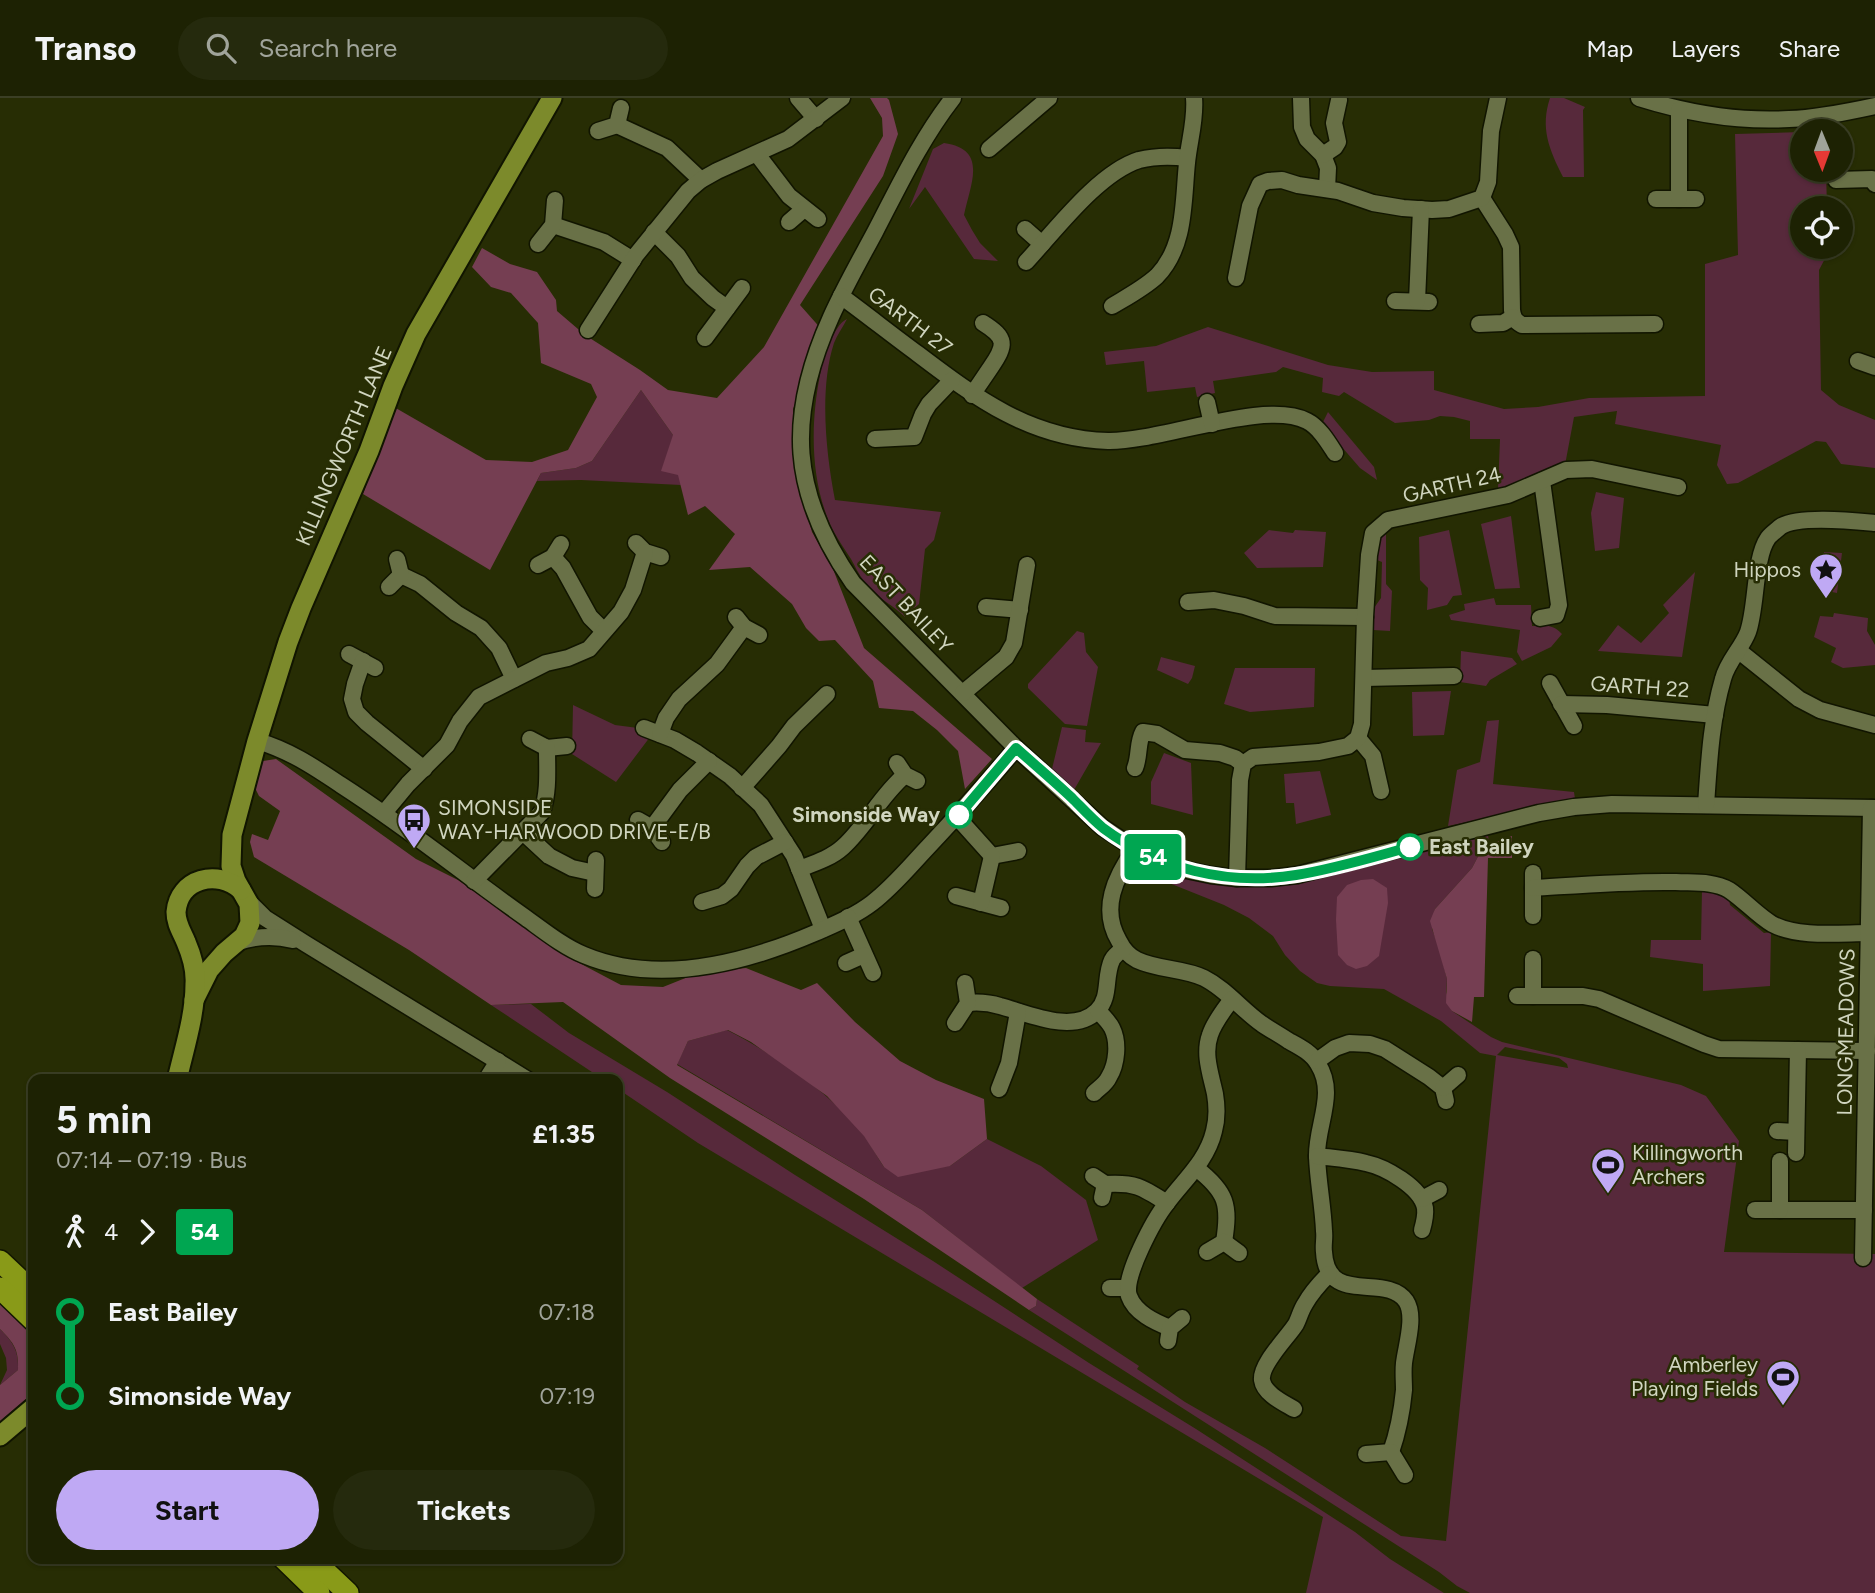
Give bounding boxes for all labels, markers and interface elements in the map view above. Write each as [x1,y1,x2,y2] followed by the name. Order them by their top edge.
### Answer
[178,17,668,80] search box
[35,29,136,68] text: Transo
[202,29,240,67] icon: search
[258,32,397,64] text: Search here
[1586,34,1633,63] text: Map
[1671,34,1740,63] text: Layers
[1778,34,1840,63] text: Share
[1790,119,1853,182] north arrow
[1790,119,1853,259] map controls
[1790,196,1853,259] button: locate
[863,281,957,360] street label: GARTH 27
[290,342,397,549] street label: KILLINGWORTH LANE
[1400,461,1504,508] street label: GARTH 24
[855,549,958,658] street label: EAST BAILEY
[1807,551,1845,600] place icon: Hippos
[1734,557,1801,582] place label: Hippos
[1590,671,1690,702] street label: GARTH 22
[438,795,711,844] place label: SIMONSIDE WAY-HARWOOD DRIVE-E/B
[395,801,433,850] bus stop icon: SIMONSIDE WAY-HARWOOD DRIVE-E/B
[792,802,941,827] place label: Simonside Way
[946,802,972,828] marker: Simonside Way
[1122,834,1184,880] line badge: 54
[1397,834,1423,860] marker: East Bailey
[1429,834,1535,859] place label: East Bailey
[1138,842,1168,871] text: 54
[1832,948,1859,1116] street label: LONGMEADOWS
[56,1097,152,1143] text: 5 min
[533,1118,595,1150] text: £1.35
[1632,1140,1743,1189] place label: Killingworth Archers
[56,1146,247,1174] text: 07:14 – 07:19 · Bus
[1589,1146,1627,1195] sports icon: Killingworth Archers
[56,1213,94,1251] icon: walk
[128,1213,166,1251] icon: forward
[190,1217,219,1246] text: 54
[104,1218,118,1246] text: 4
[108,1296,238,1328] text: East Bailey
[538,1298,595,1326] text: 07:18
[1631,1352,1758,1401] place label: Amberley Playing Fields
[1764,1358,1802,1407] sports icon: Amberley Playing Fields
[108,1380,291,1412] text: Simonside Way
[540,1382,595,1410] text: 07:19
[56,1470,319,1550] button: Start
[333,1470,595,1550] button: Tickets

